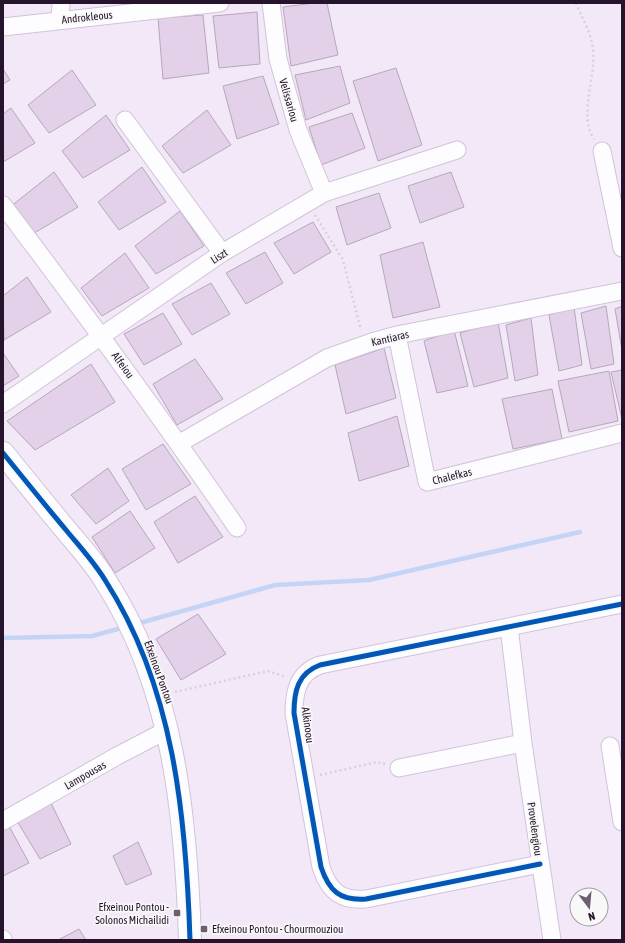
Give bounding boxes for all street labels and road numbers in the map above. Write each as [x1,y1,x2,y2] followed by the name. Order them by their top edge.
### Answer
[61,8,113,26] street label: Androkleous
[277,77,301,123] street label: Velissariou
[208,246,230,266] street label: Liszt
[370,328,410,348] street label: Kantiaras
[110,350,136,380] street label: Alfeiou
[431,465,473,487] street label: Chalefkas
[142,639,176,705] street label: Efxeinou Pontou
[300,706,316,744] street label: Alkinoou
[62,758,108,792] street label: Lampousas
[525,801,545,857] street label: Provelengiou

